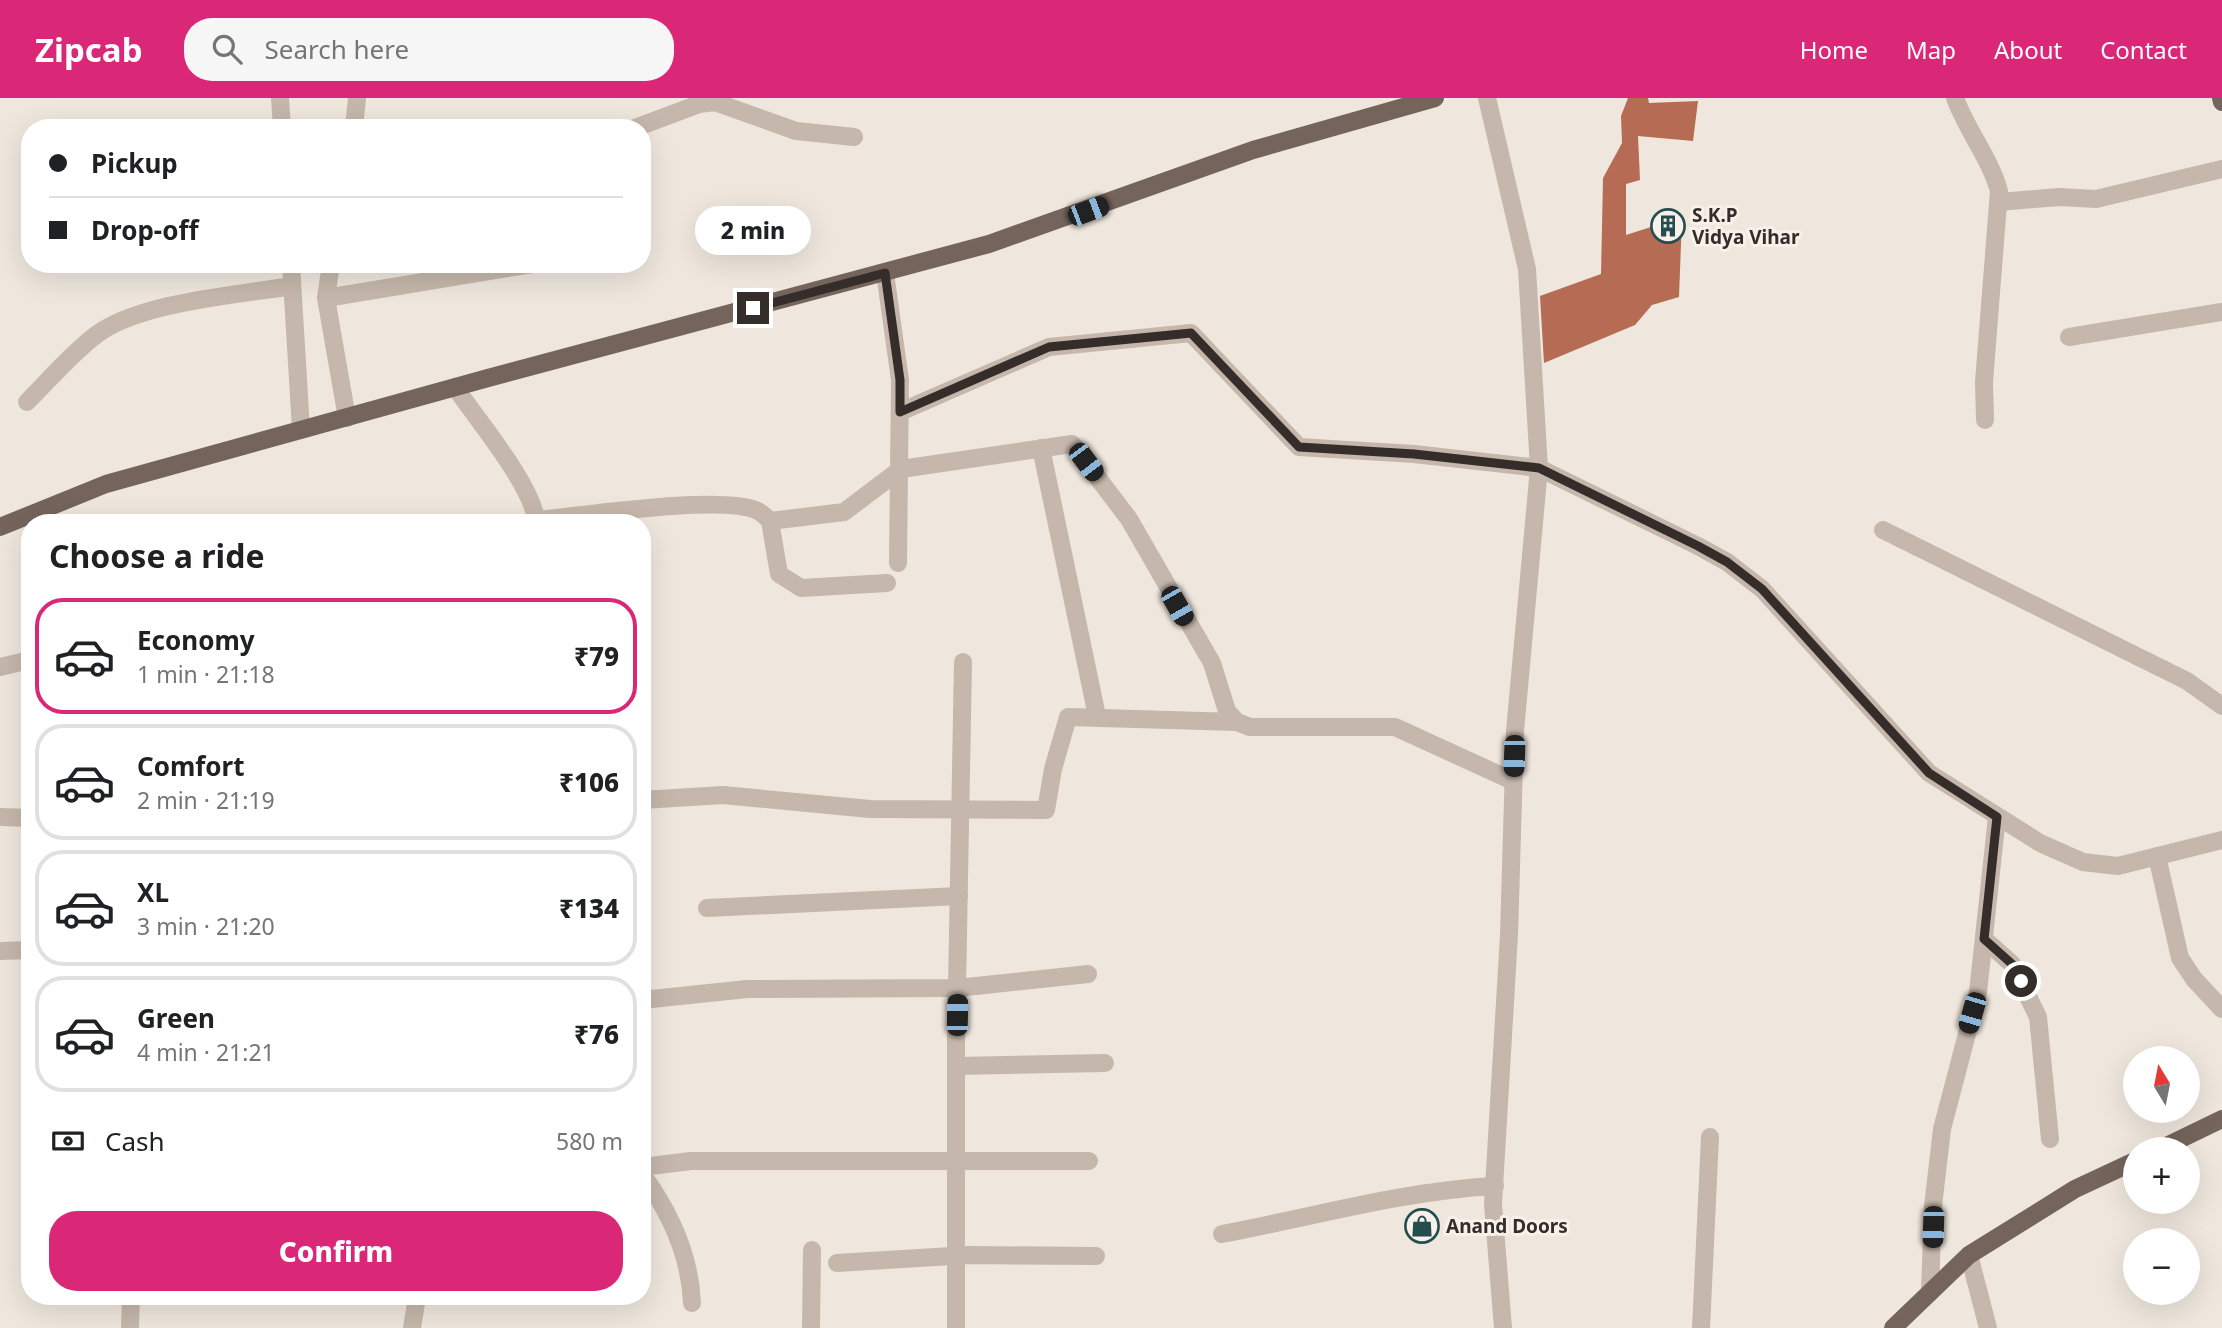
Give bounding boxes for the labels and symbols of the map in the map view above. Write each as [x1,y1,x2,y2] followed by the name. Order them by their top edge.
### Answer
[1065,194,1112,228] car
[1692,202,1800,250] place label: S.K.P Vidya Vihar
[695,206,811,256] callout: 2 min
[1649,207,1687,245] building icon: S.K.P Vidya Vihar
[737,292,769,324] route end
[1065,439,1108,485] car
[1158,583,1197,629] car
[1503,735,1526,777] car
[2005,965,2037,997] route start
[1957,990,1988,1036] car
[947,994,968,1036] car
[2123,1046,2200,1124] north arrow
[1922,1206,1945,1248] car
[1403,1207,1441,1245] shop icon: Anand Doors
[1446,1213,1568,1239] place label: Anand Doors

